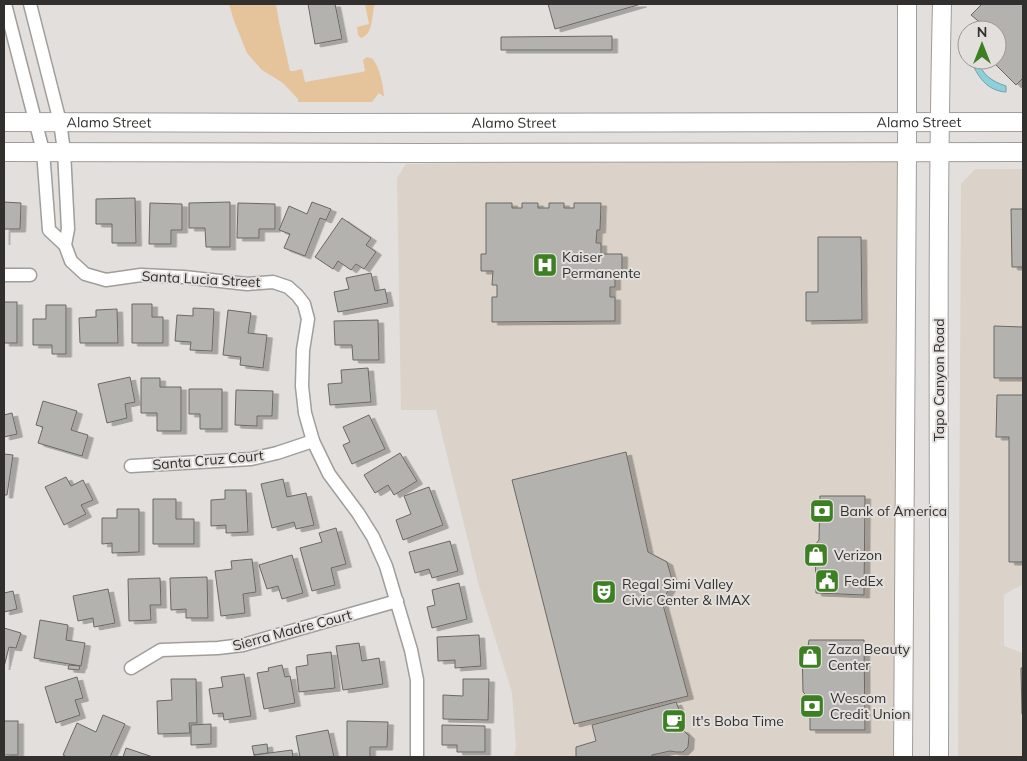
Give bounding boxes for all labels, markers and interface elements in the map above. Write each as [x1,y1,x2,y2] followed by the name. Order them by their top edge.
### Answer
[957,20,1007,70] north arrow
[977,23,987,41] text: N
[67,113,152,131] street label: Alamo Street
[877,113,961,131] street label: Alamo Street
[472,114,556,132] street label: Alamo Street
[562,248,641,282] place label: Kaiser Permanente
[532,252,558,278] hospital icon: Kaiser Permanente
[141,267,261,291] street label: Santa Lucia Street
[930,318,948,442] street label: Tapo Canyon Road
[152,446,264,474] street label: Santa Cruz Court
[809,498,835,524] bank icon: Bank of America
[840,502,947,520] place label: Bank of America
[803,542,829,568] shop icon: Verizon
[834,546,882,564] place label: Verizon
[814,568,840,594] public building icon: FedEx
[844,572,884,590] place label: FedEx
[622,575,750,609] place label: Regal Simi Valley Civic Center & IMAX
[591,579,617,605] theatre icon: Regal Simi Valley Civic Center & IMAX
[231,605,354,655] street label: Sierra Madre Court
[828,640,910,674] place label: Zaza Beauty Center
[797,644,823,670] shop icon: Zaza Beauty Center
[830,689,910,723] place label: Wescom Credit Union
[799,693,825,719] bank icon: Wescom Credit Union
[661,708,687,734] cafe icon: It's Boba Time
[692,712,784,730] place label: It's Boba Time

